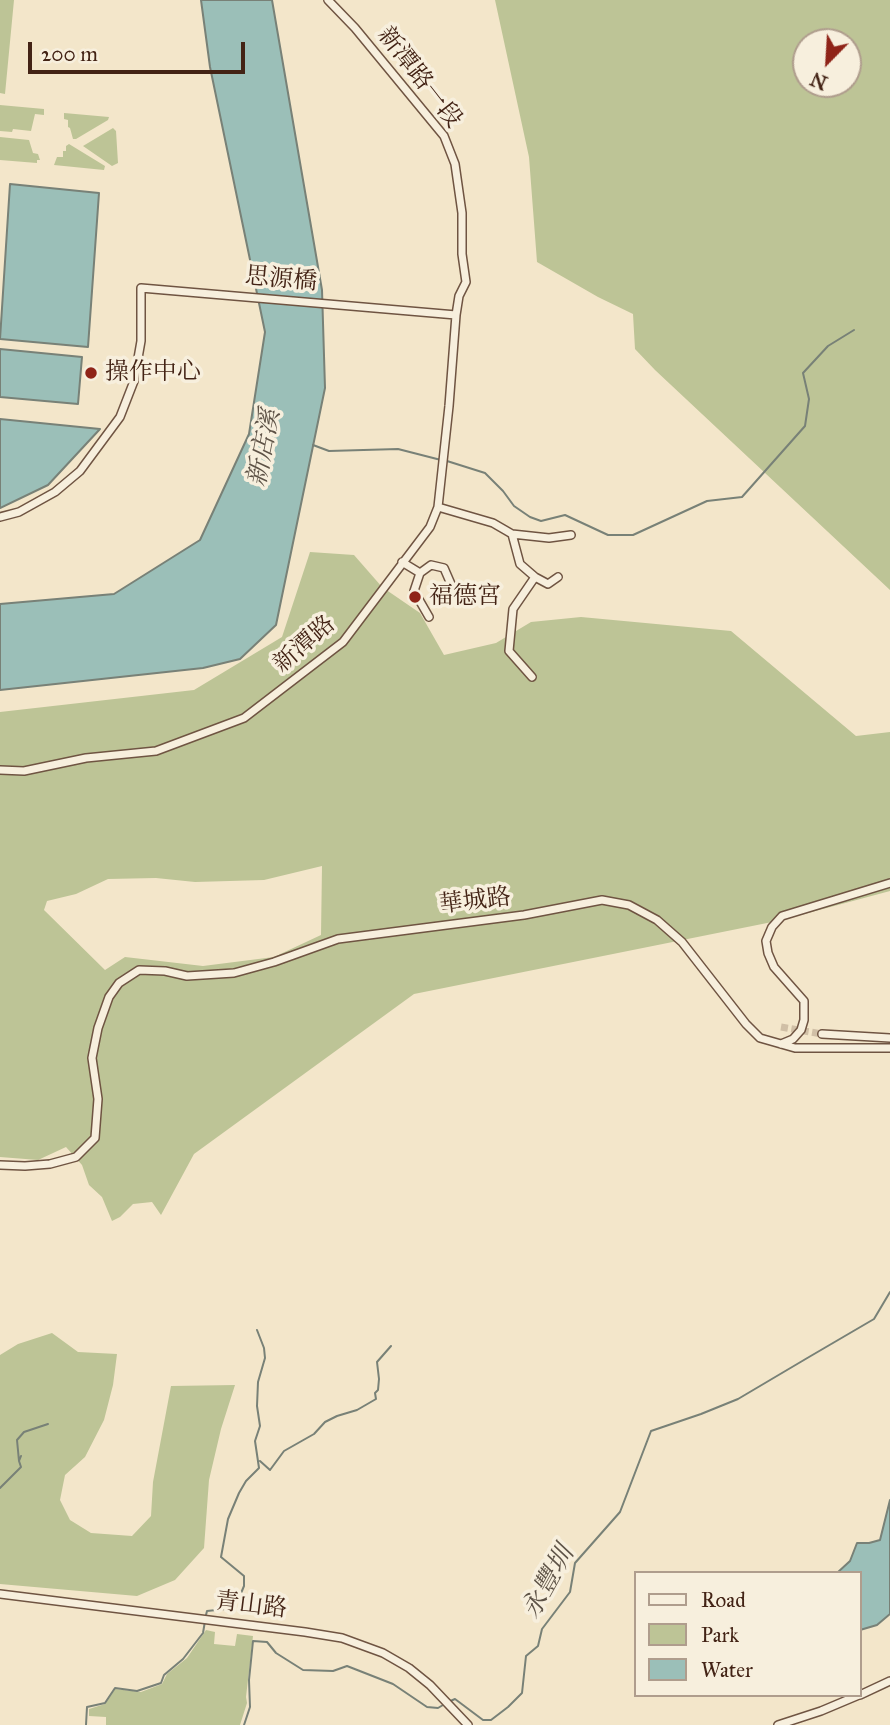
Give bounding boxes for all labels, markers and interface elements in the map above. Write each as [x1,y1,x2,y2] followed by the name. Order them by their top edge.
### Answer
[371,22,467,134] street label: 新潭路一段
[32,28,248,72] scale bar
[792,28,862,98] north arrow
[41,41,98,67] text: 200 m
[807,67,831,95] text: N
[244,263,318,297] street label: 思源橋
[105,359,201,387] place label: 操作中心
[83,365,99,381] marker: 操作中心
[242,407,288,489] water label: 新店溪
[429,583,501,611] place label: 福德宮
[407,589,423,605] marker: 福德宮
[268,611,342,679] street label: 新潭路
[438,883,512,921] street label: 華城路
[516,1541,582,1625] water label: 永豐圳
[634,1571,862,1697] legend
[214,1587,288,1625] street label: 青山路
[701,1587,746,1613] text: Road
[701,1622,739,1648] text: Park
[701,1657,753,1683] text: Water

